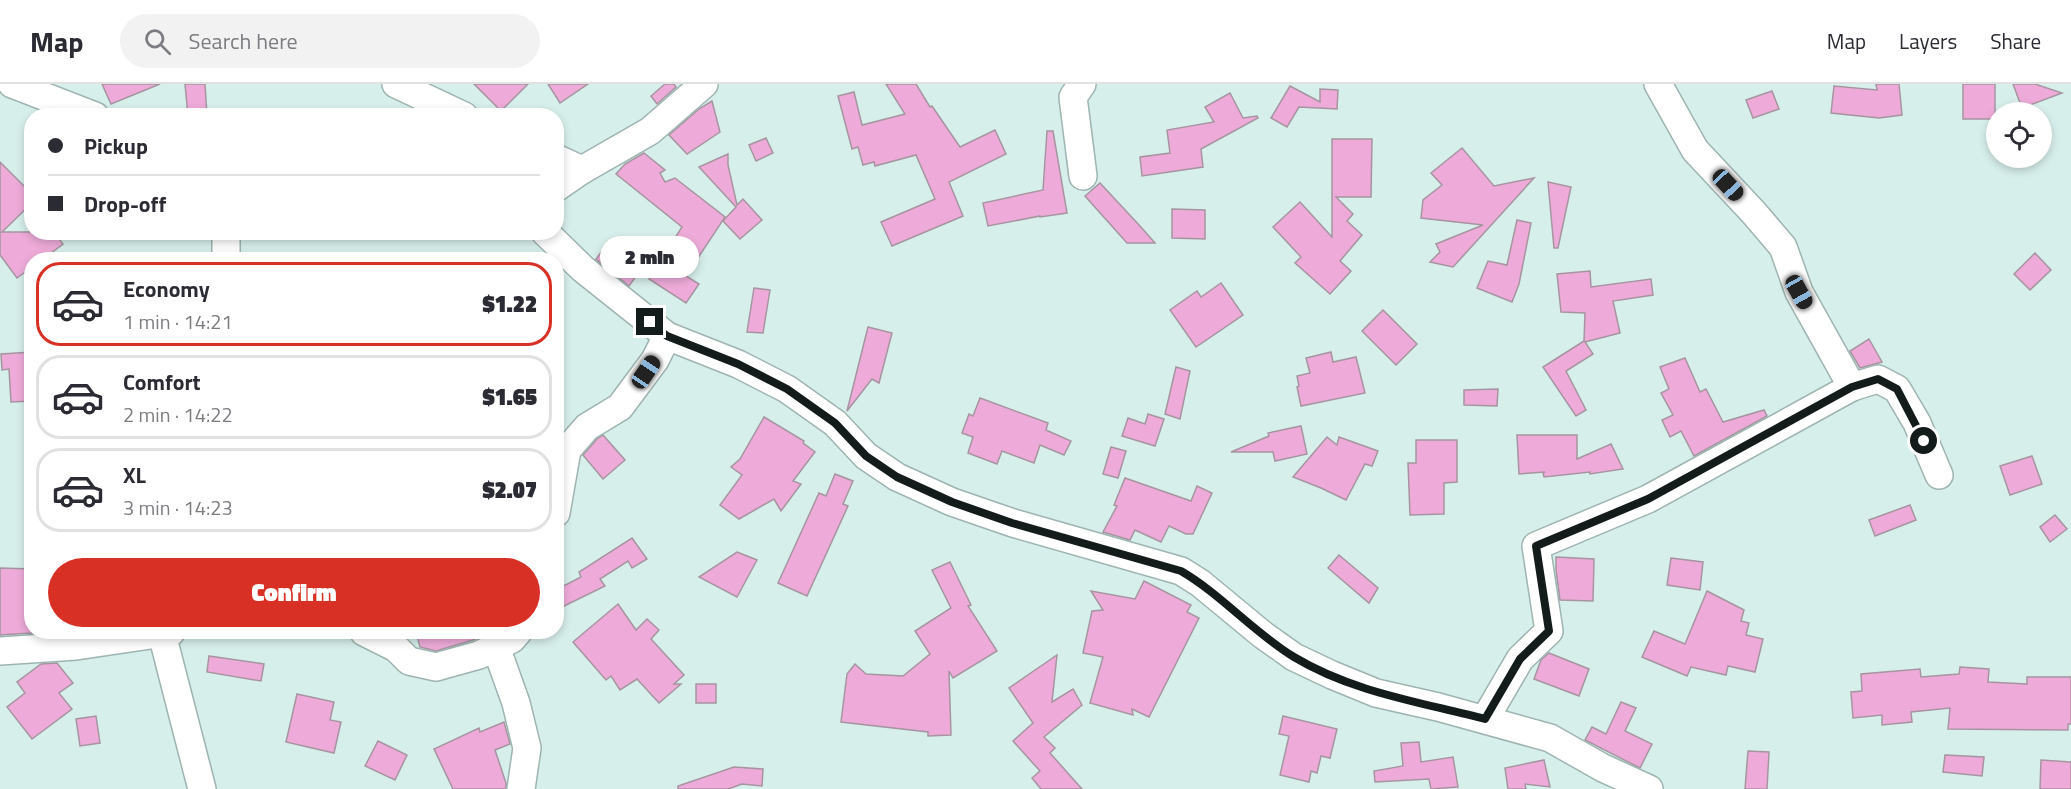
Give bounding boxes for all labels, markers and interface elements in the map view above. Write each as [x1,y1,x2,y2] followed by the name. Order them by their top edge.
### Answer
[120,14,540,68] search box
[30,20,84,63] text: Map
[189,24,298,58] text: Search here
[141,25,174,58] icon: search
[1827,25,1866,57] text: Map
[1899,25,1957,57] text: Layers
[1990,25,2041,57] text: Share
[1986,102,2052,168] map controls
[1986,102,2052,168] button: locate
[84,129,148,163] text: Pickup
[1709,166,1747,204] car
[84,187,166,221] text: Drop-off
[600,235,700,277] callout: 2 min
[625,241,674,272] text: 2 min
[123,272,210,306] text: Economy
[1782,272,1816,312] car
[51,277,105,331] icon: car
[482,287,537,321] text: $1.22
[123,306,233,337] text: 1 min · 14:21
[636,308,663,335] route end
[628,352,664,392] car
[123,365,201,399] text: Comfort
[51,370,105,424] icon: car
[482,380,537,414] text: $1.65
[123,399,233,430] text: 2 min · 14:22
[1910,427,1937,454] route start
[123,458,146,492] text: XL
[51,463,105,517] icon: car
[482,473,537,507] text: $2.07
[123,492,233,523] text: 3 min · 14:23
[48,558,540,627] button: Confirm

